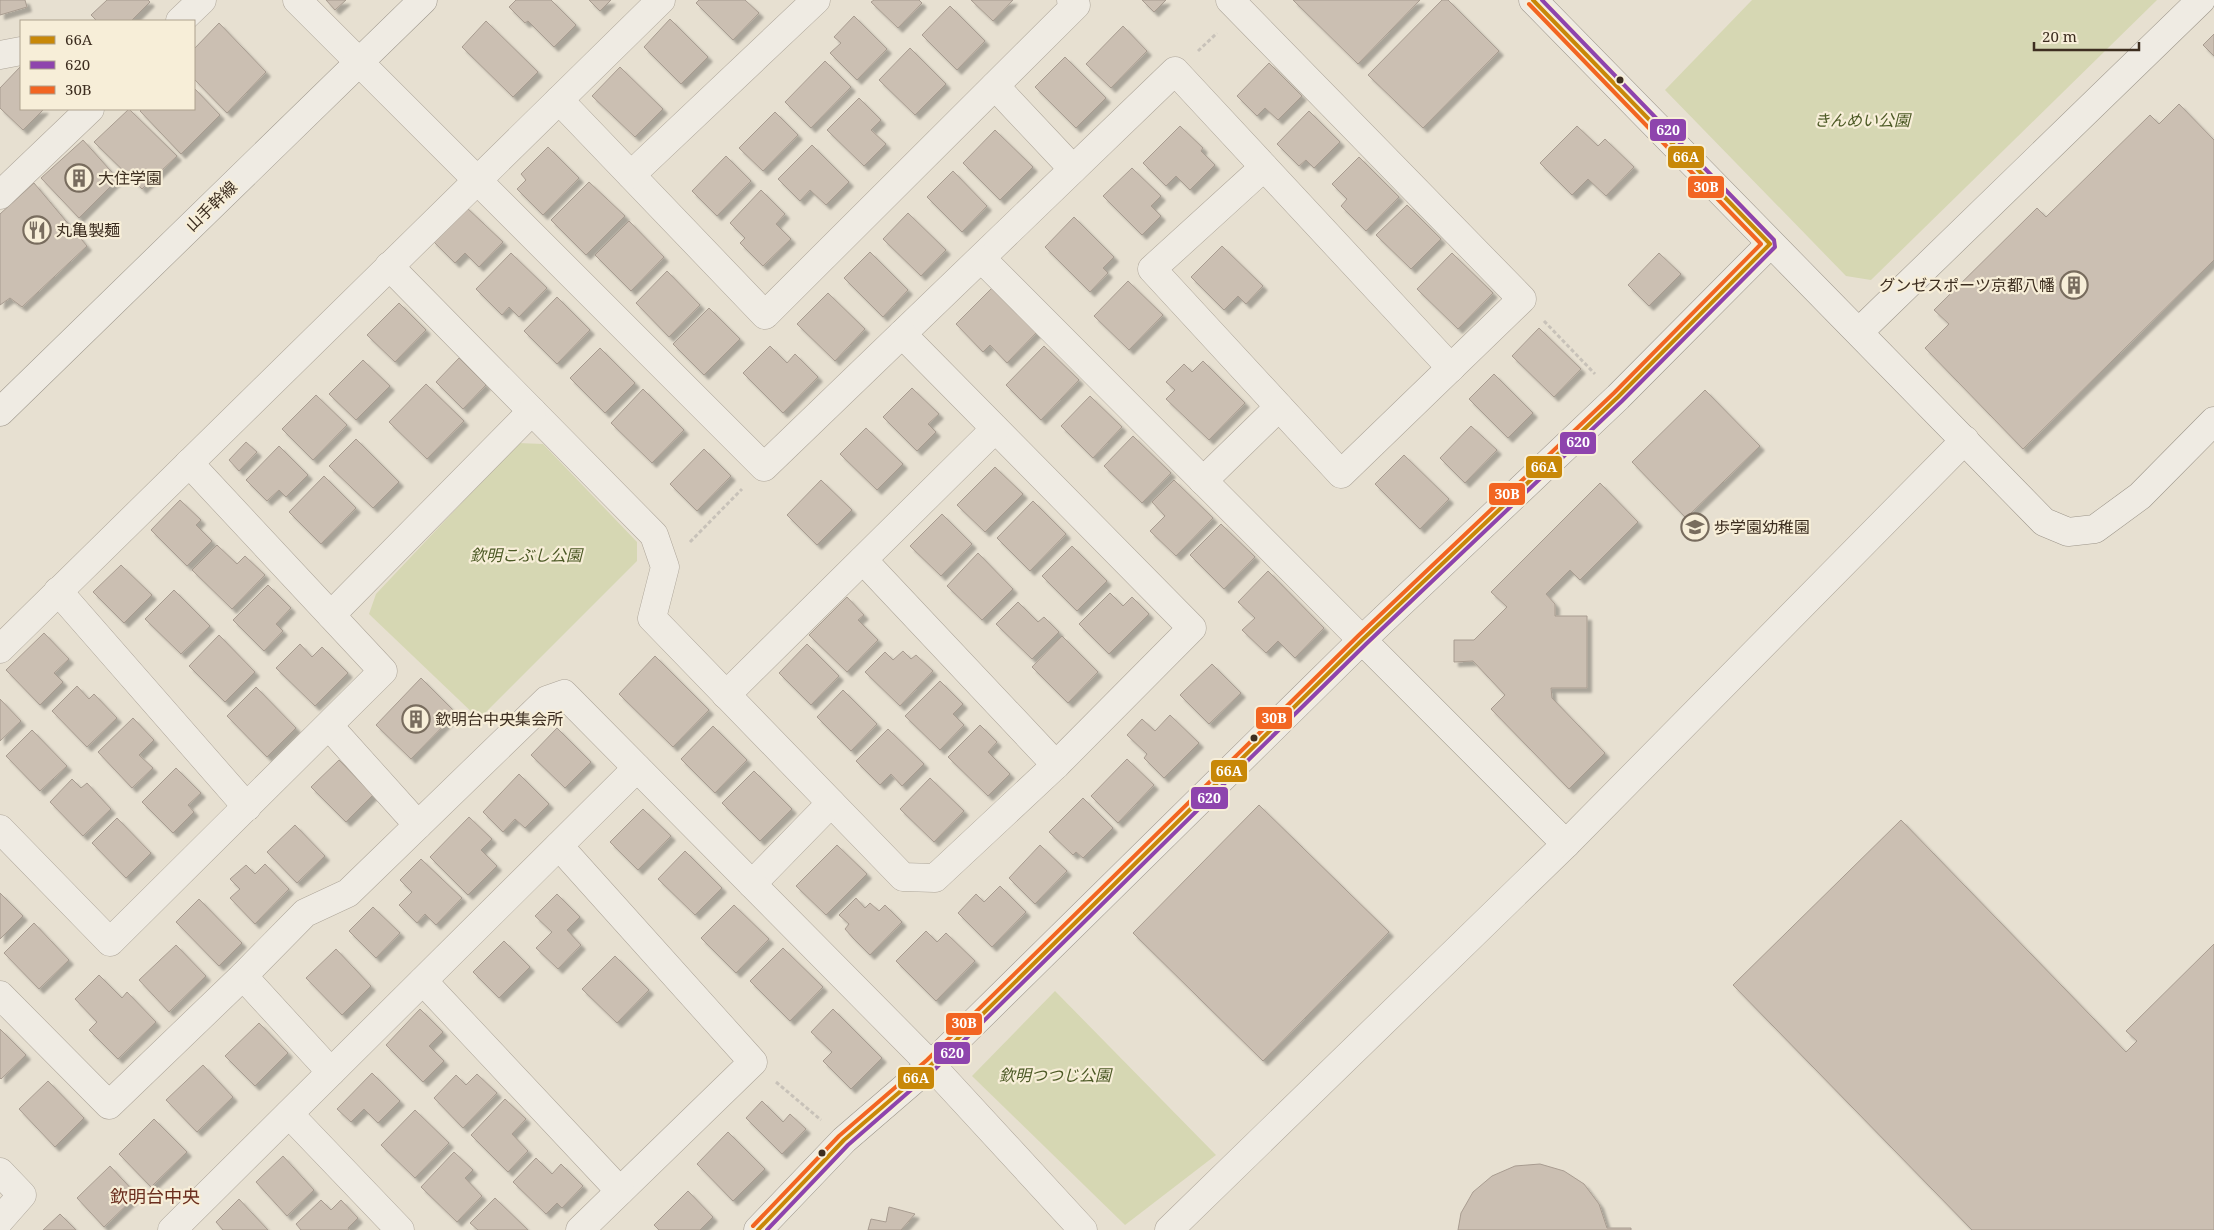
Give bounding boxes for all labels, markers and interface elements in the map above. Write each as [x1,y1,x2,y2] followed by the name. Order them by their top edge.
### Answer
[20,20,195,110] legend
[2034,20,2139,52] scale bar
[2042,26,2077,46] text: 20 m
[65,29,93,49] text: 66A
[65,54,90,74] text: 620
[1615,75,1625,85] unlabelled marker
[65,79,92,99] text: 30B
[1814,109,1912,131] park label: きんめい公園
[1649,118,1687,142] line badge: 620
[1656,120,1680,139] text: 620
[1667,145,1705,169] line badge: 66A
[1673,147,1700,166] text: 66A
[64,163,94,193] building icon: 大住学園
[98,167,162,189] place label: 大住学園
[1687,175,1725,199] line badge: 30B
[180,176,242,236] street label: 山手幹線
[1693,177,1719,196] text: 30B
[22,215,52,245] restaurant icon: 丸亀製麺
[56,219,120,241] place label: 丸亀製麺
[2059,270,2089,300] building icon: グンゼスポーツ京都八幡
[1879,274,2055,296] place label: グンゼスポーツ京都八幡
[1559,431,1597,455] line badge: 620
[1566,432,1590,451] text: 620
[1525,455,1563,479] line badge: 66A
[1531,457,1558,476] text: 66A
[1488,482,1526,506] line badge: 30B
[1494,484,1520,503] text: 30B
[1680,512,1710,542] school or university icon: 歩学園幼稚園
[1714,516,1810,538] place label: 歩学園幼稚園
[470,544,584,566] park label: 欽明こぶし公園
[401,704,431,734] building icon: 欽明台中央集会所
[1255,706,1293,730] line badge: 30B
[435,708,563,730] place label: 欽明台中央集会所
[1261,708,1287,727] text: 30B
[1249,733,1259,743] unlabelled marker
[1210,759,1248,783] line badge: 66A
[1216,761,1243,780] text: 66A
[1190,786,1229,810] line badge: 620
[1197,788,1221,807] text: 620
[945,1012,983,1036] line badge: 30B
[951,1013,977,1032] text: 30B
[933,1041,971,1065] line badge: 620
[940,1043,964,1062] text: 620
[999,1064,1113,1086] park label: 欽明つつじ公園
[897,1066,935,1090] line badge: 66A
[903,1068,930,1087] text: 66A
[817,1148,827,1158] unlabelled marker
[110,1184,200,1208] district label: 欽明台中央

